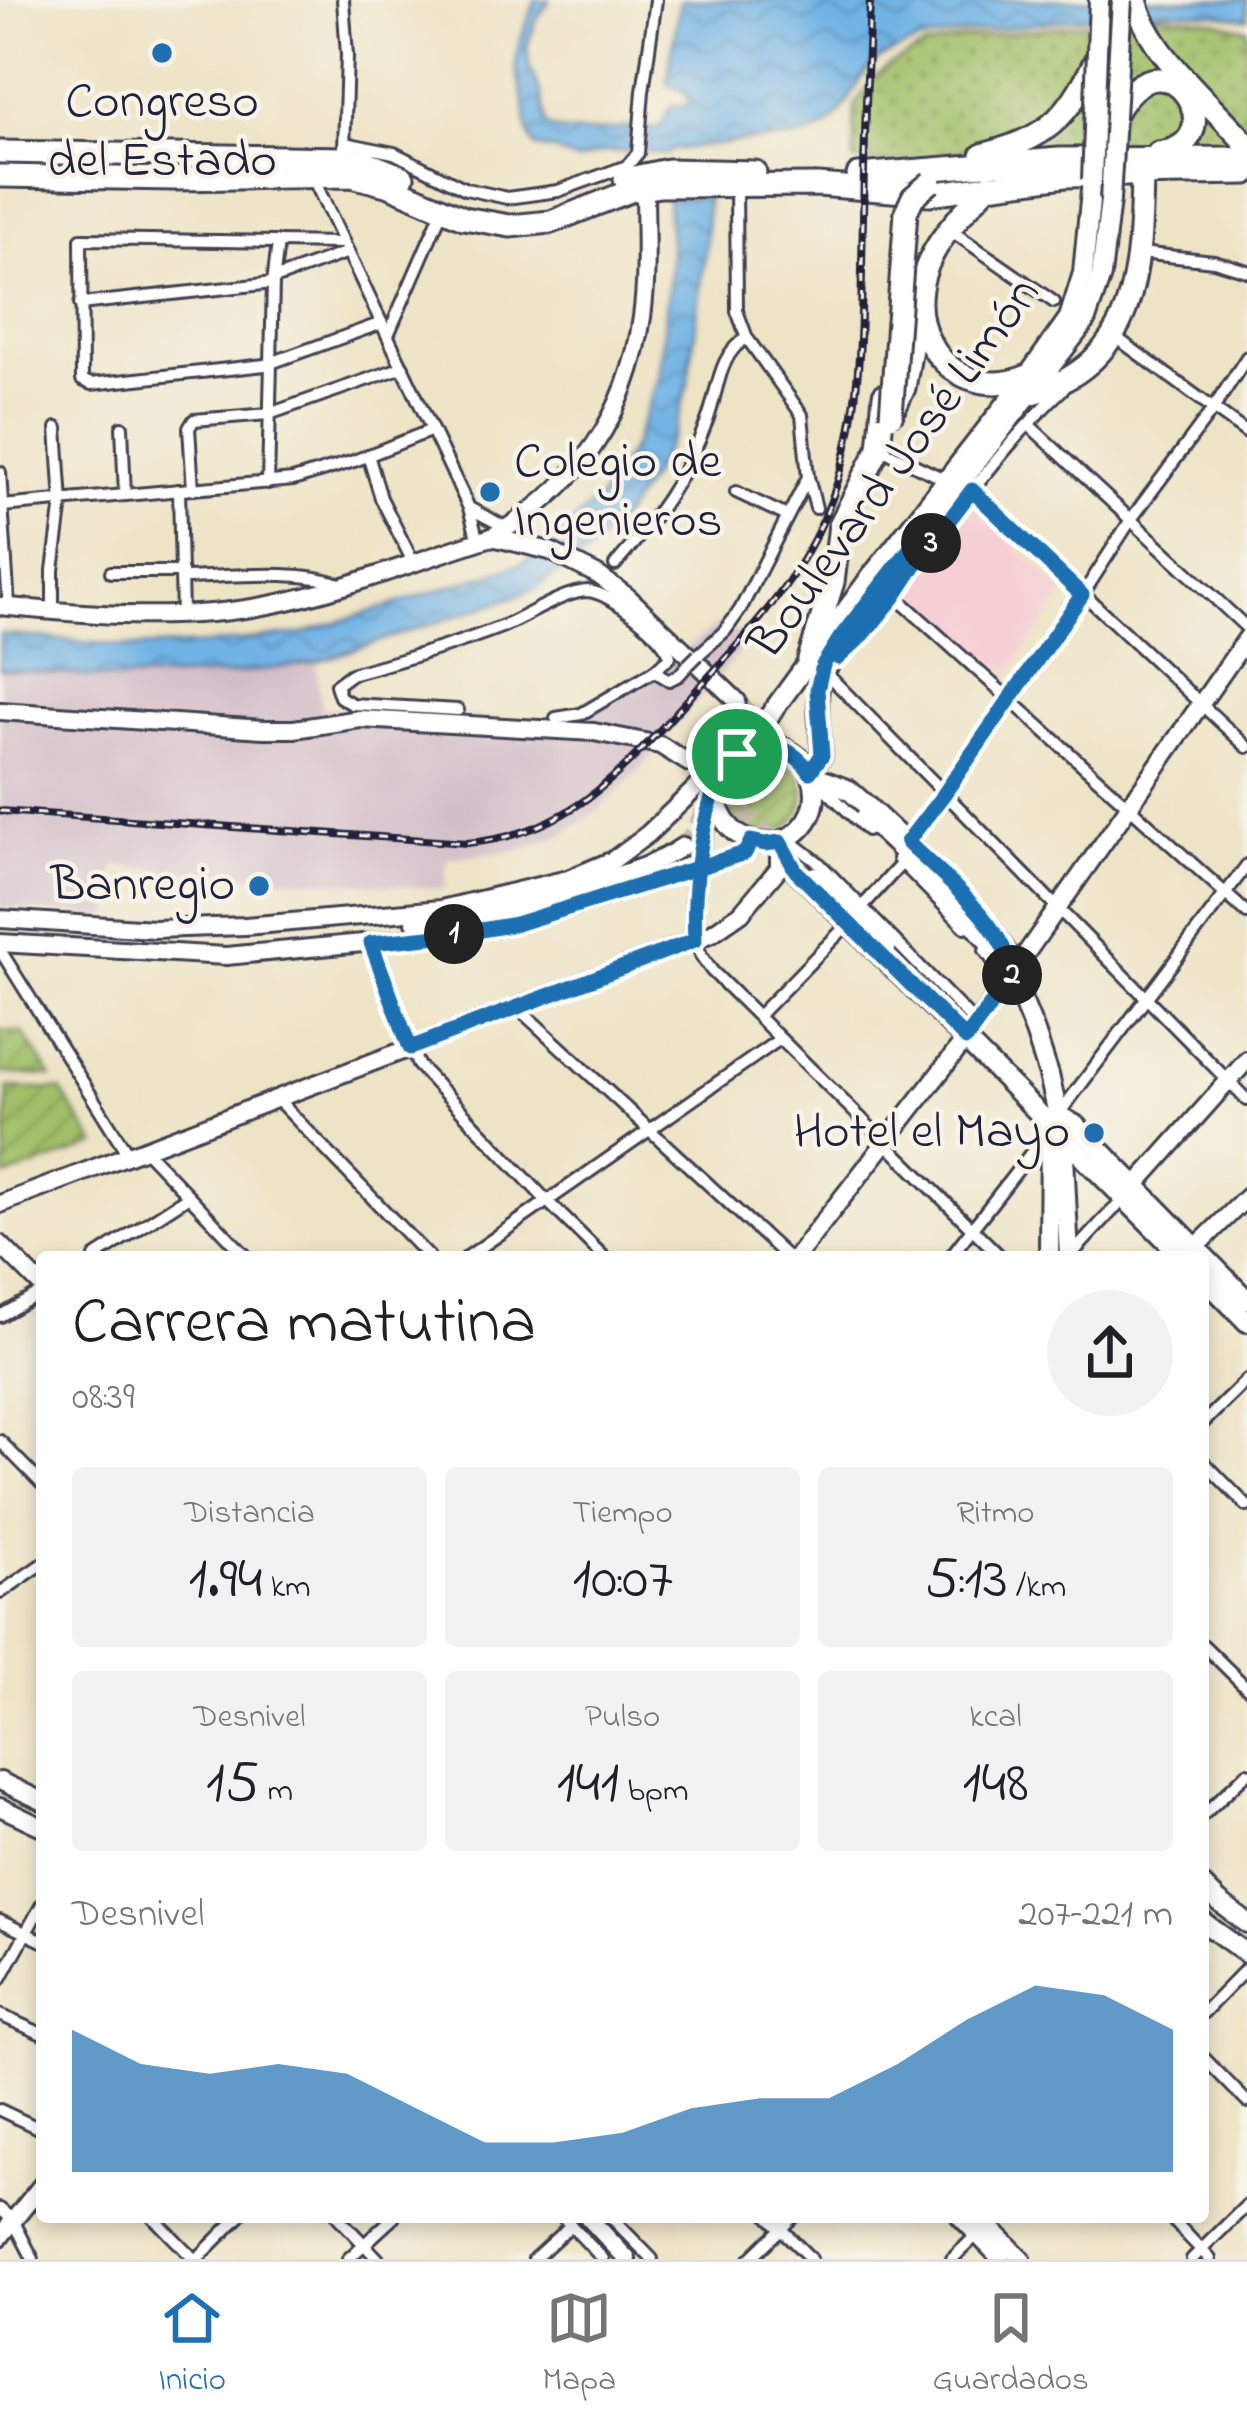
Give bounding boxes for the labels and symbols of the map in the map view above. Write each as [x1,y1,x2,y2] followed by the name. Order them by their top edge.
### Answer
[149,40,175,66] marker: Congreso del Estado
[47,66,277,200] place label: Congreso del Estado
[730,262,1061,678] street label: Boulevard José Limón
[514,426,722,560] place label: Colegio de Ingenieros
[477,479,503,505] marker: Colegio de Ingenieros
[901,513,961,573] pin: 3
[686,703,788,805] pin
[49,849,235,924] place label: Banregio
[246,873,272,899] marker: Banregio
[424,904,484,964] pin: 1
[982,945,1042,1005] pin: 2
[793,1096,1070,1171] place label: Hotel el Mayo
[1081,1120,1107,1146] marker: Hotel el Mayo

